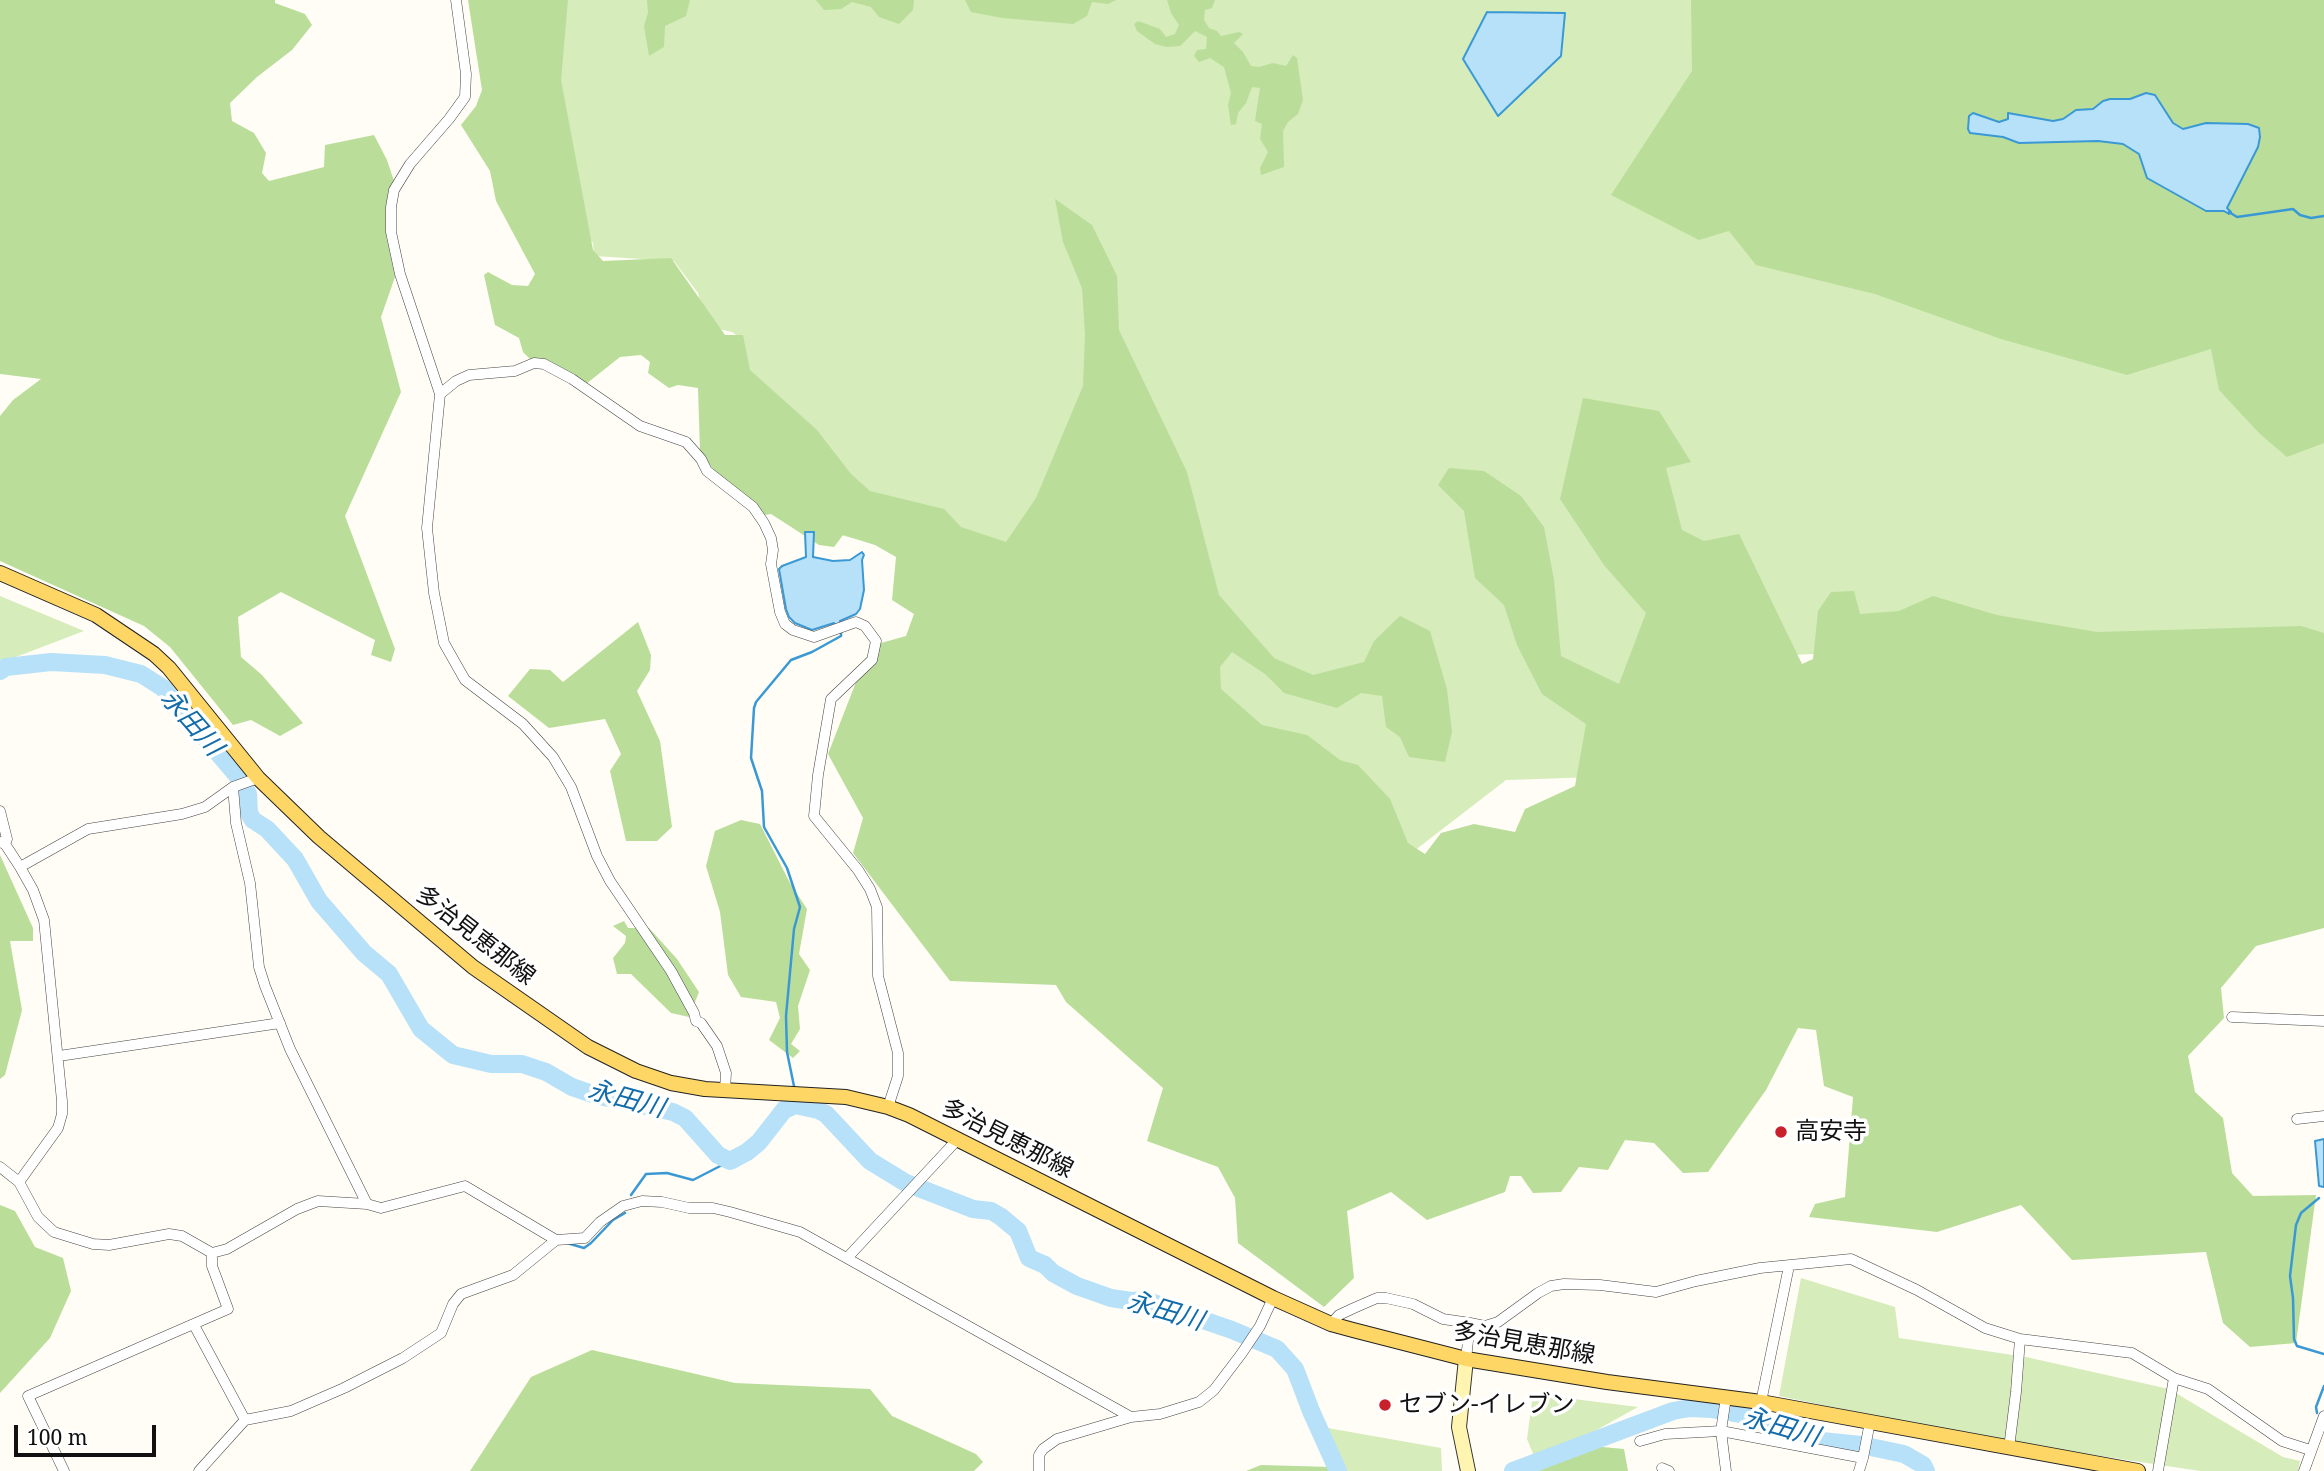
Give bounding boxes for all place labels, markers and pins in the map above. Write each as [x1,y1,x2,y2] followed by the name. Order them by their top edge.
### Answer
[1795,1118,1867,1146] place label: 高安寺
[1773,1124,1789,1140] marker: 高安寺
[1399,1391,1574,1419] place label: セブン-イレブン
[1377,1397,1393,1413] marker: セブン-イレブン

